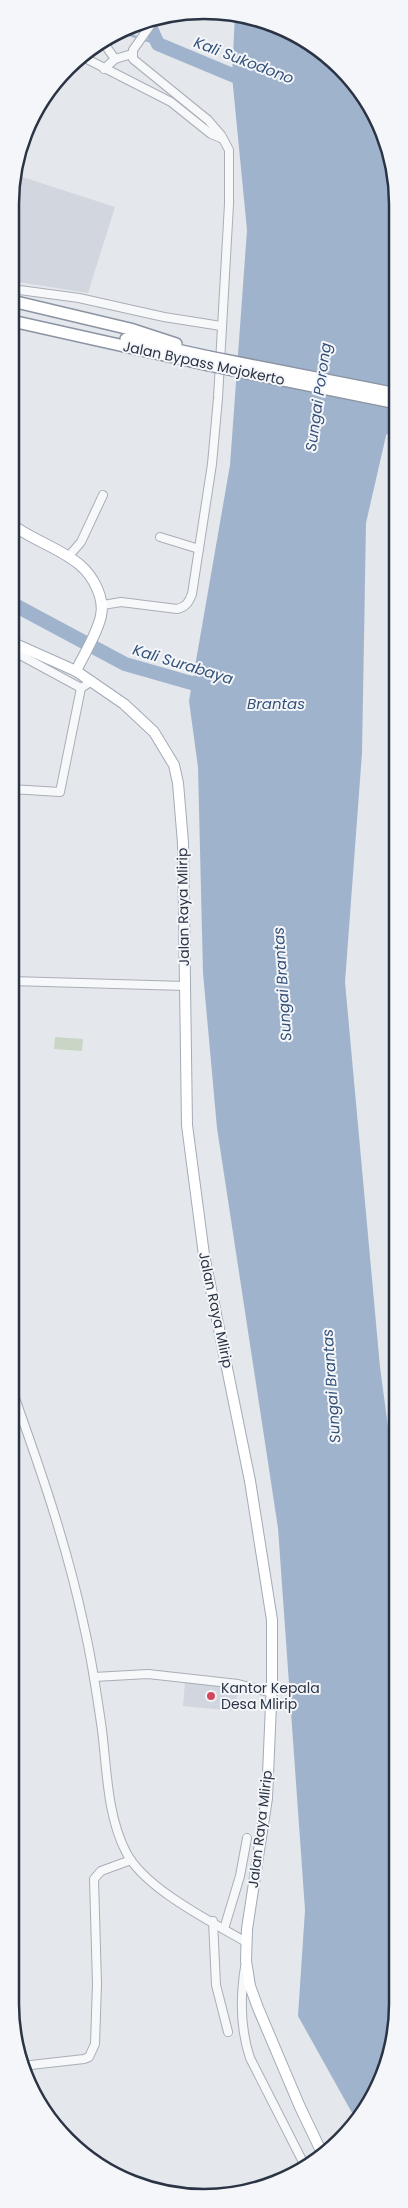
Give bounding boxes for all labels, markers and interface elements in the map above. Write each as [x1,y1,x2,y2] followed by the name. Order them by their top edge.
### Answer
[191,31,297,89] water label: Kali Sukodono
[121,336,287,390] street label: Jalan Bypass Mojokerto
[300,341,336,453] water label: Sungai Porong
[130,639,236,689] water label: Kali Surabaya
[247,693,305,714] water label: Brantas
[172,848,194,966] street label: Jalan Raya Mlirip
[268,926,296,1042] water label: Sungai Brantas
[194,1250,238,1370] street label: Jalan Raya Mlirip
[317,1328,345,1444] water label: Sungai Brantas
[221,1678,320,1714] place label: Kantor Kepala Desa Mlirip
[205,1690,217,1702] marker: Kantor Kepala Desa Mlirip
[243,1769,277,1889] street label: Jalan Raya Mlirip

